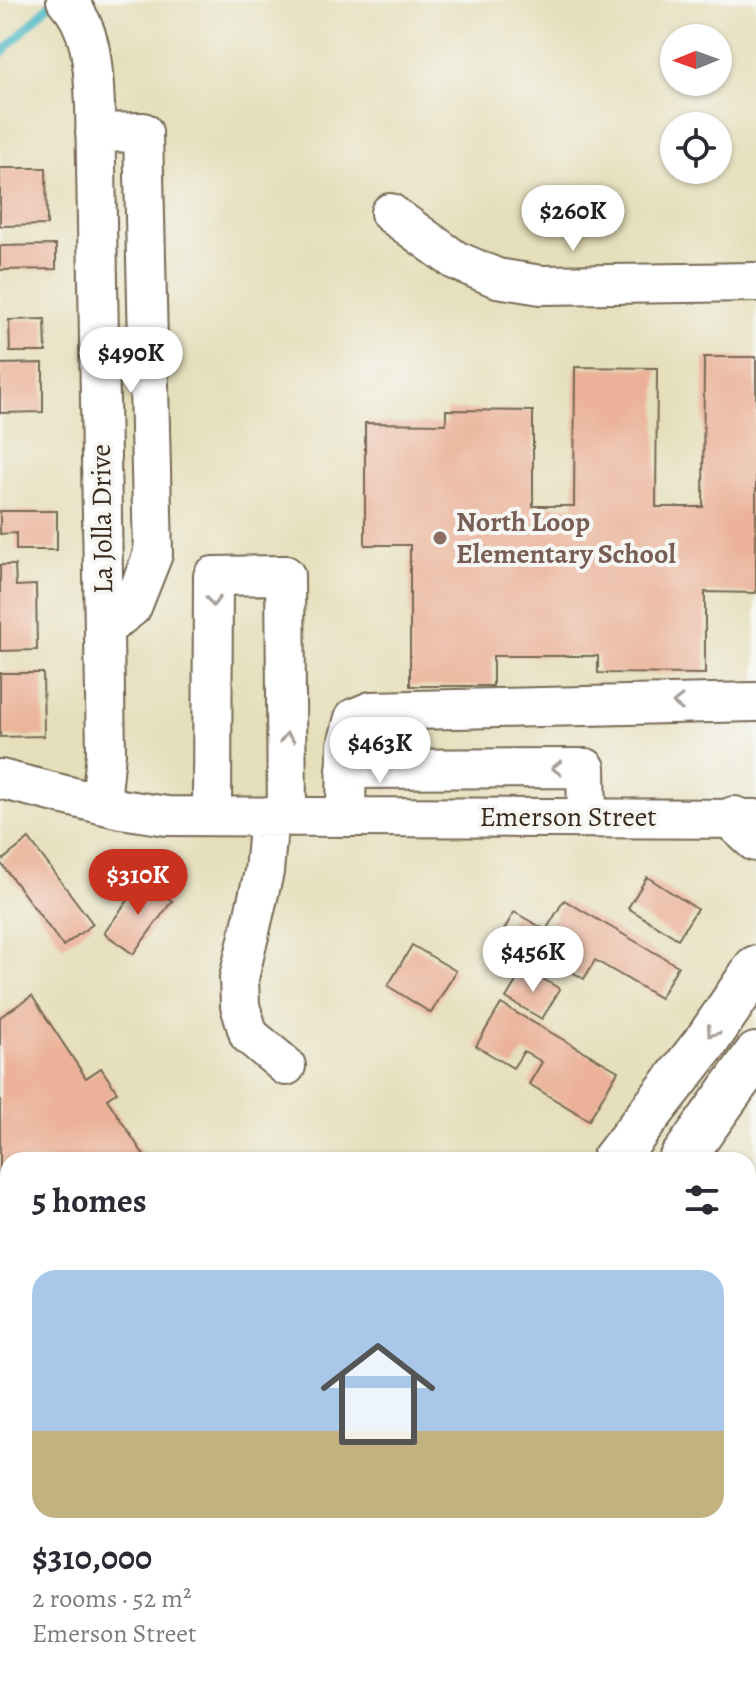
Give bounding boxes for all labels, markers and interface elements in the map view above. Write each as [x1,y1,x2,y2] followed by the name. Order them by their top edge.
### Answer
[660,24,732,96] north arrow
[660,24,732,184] map controls
[660,112,732,184] button: locate
[517,185,629,253] pin: $260K
[540,193,606,228] text: $260K
[75,327,187,395] pin: $490K
[98,335,164,370] text: $490K
[82,444,122,594] street label: La Jolla Drive
[456,503,677,573] place label: North Loop Elementary School
[431,529,449,547] marker: North Loop Elementary School
[204,595,222,608] one-way arrow
[671,695,684,712] one-way arrow
[324,717,436,785] pin: $463K
[348,725,412,760] text: $463K
[278,731,296,744] one-way arrow
[550,759,563,777] one-way arrow
[479,798,657,836] street label: Emerson Street
[82,849,194,917] pin: $310K
[107,857,169,892] text: $310K
[477,926,589,994] pin: $456K
[501,934,565,969] text: $456K
[707,1024,722,1038] one-way arrow
[32,1177,147,1224] text: 5 homes
[680,1178,724,1222] icon: filters
[306,1322,450,1466] icon: home
[32,1534,152,1581] text: $310,000
[32,1581,191,1616] text: 2 rooms · 52 m²
[32,1616,197,1651] text: Emerson Street

